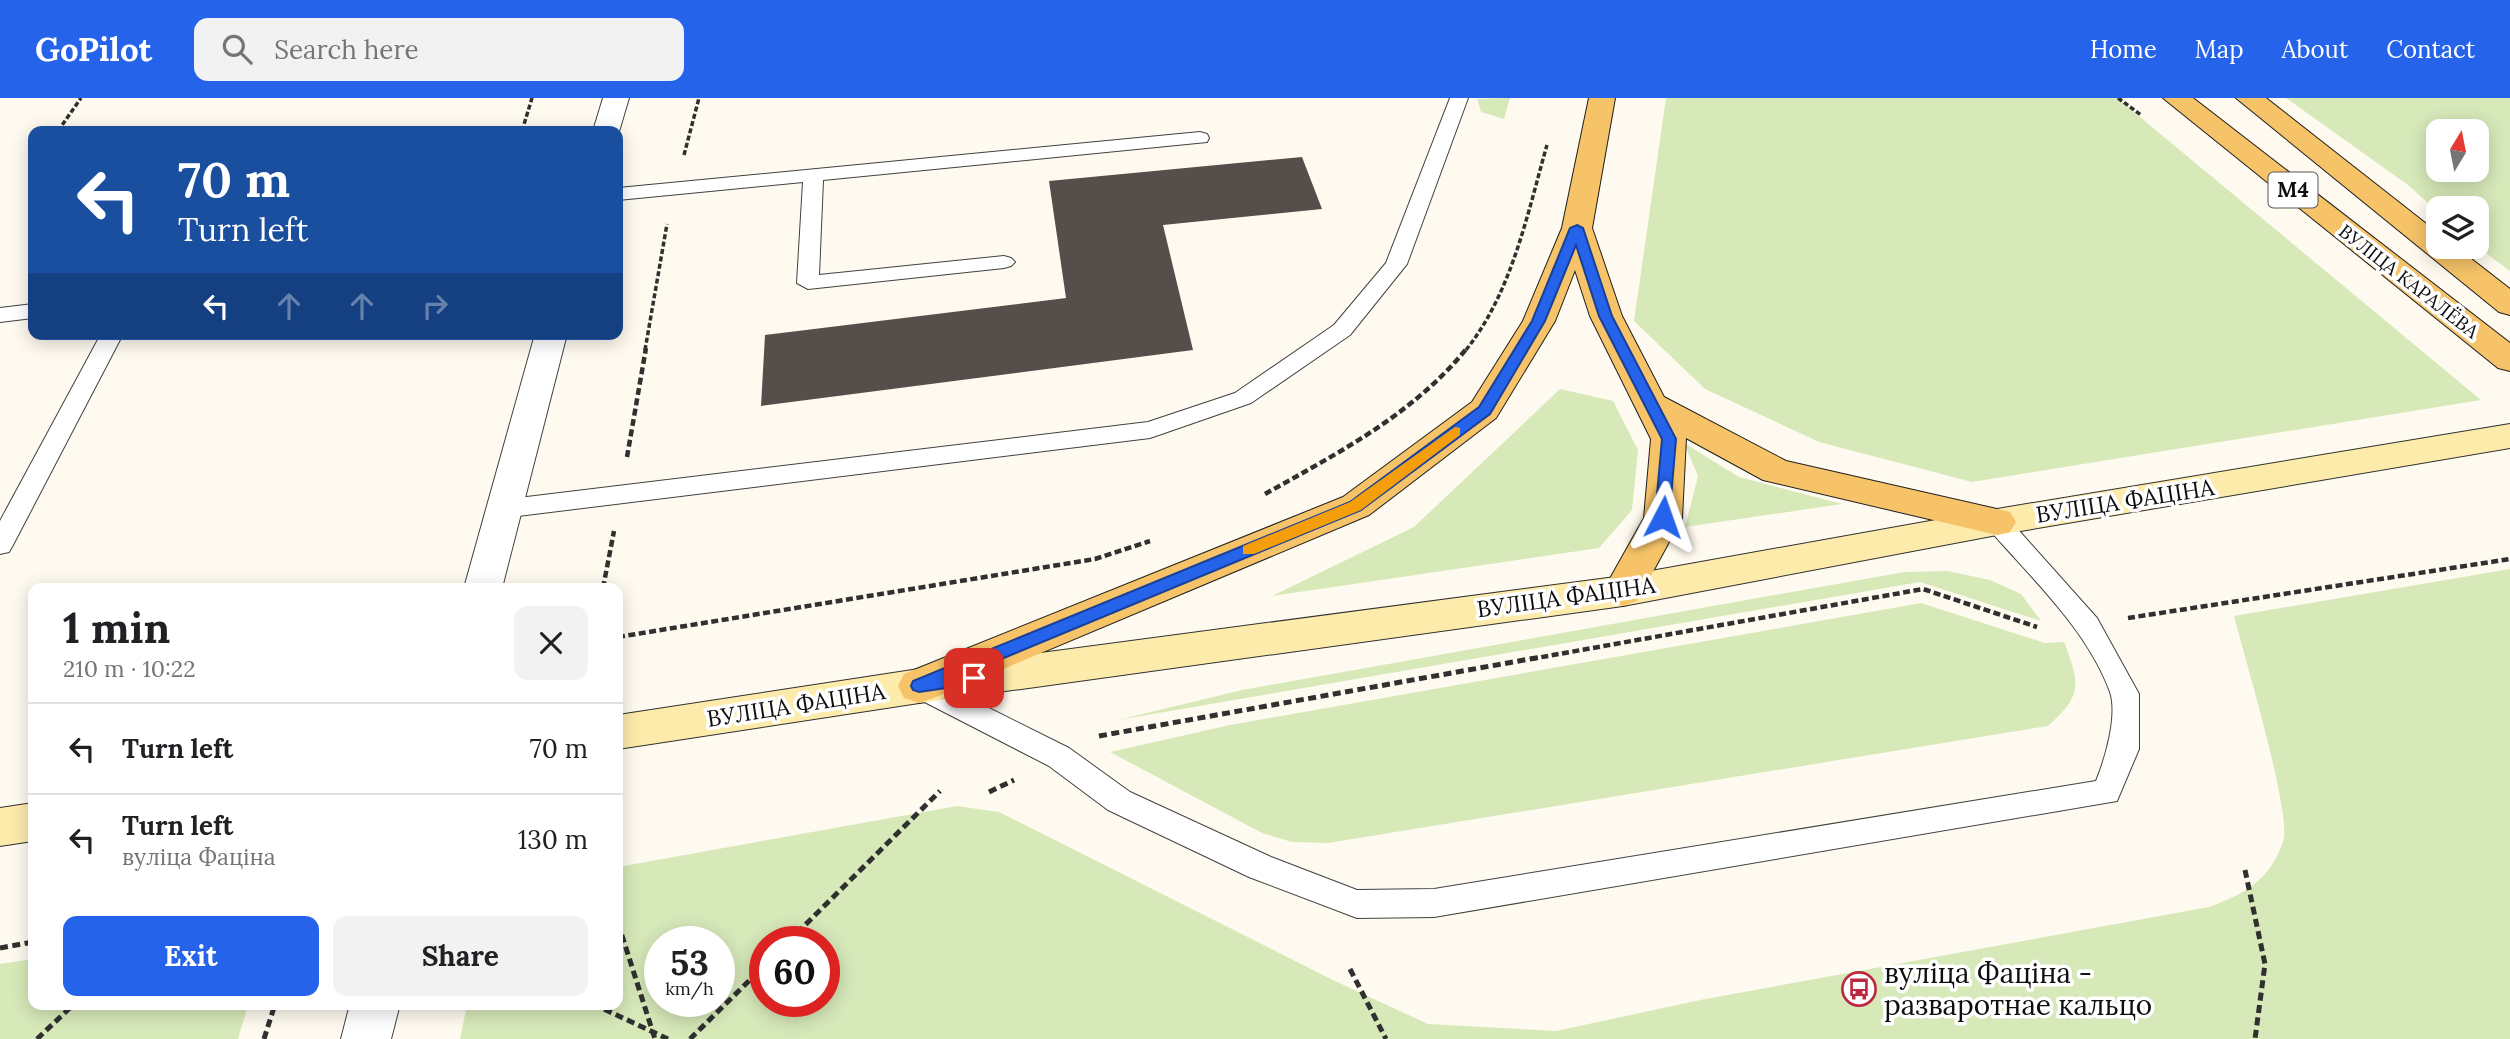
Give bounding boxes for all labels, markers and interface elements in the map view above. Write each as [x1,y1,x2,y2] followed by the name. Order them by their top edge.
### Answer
[194,18,684,81] search box
[35,28,152,70] text: GoPilot
[218,30,256,68] icon: search
[274,33,419,66] text: Search here
[2090,34,2157,65] text: Home
[2195,34,2244,65] text: Map
[2282,34,2348,65] text: About
[2386,34,2475,65] text: Contact
[2426,119,2488,182] north arrow
[2426,119,2489,259] map controls
[178,148,290,210] text: 70 m
[63,154,154,245] icon: left
[2268,172,2318,208] road number: М4
[2426,196,2489,259] button: layers
[178,209,308,250] text: Turn left
[2334,219,2485,344] street label: ВУЛІЦА КАРАЛЁВА
[197,287,235,325] icon: left
[270,287,308,325] icon: ahead
[343,287,381,325] icon: ahead
[416,287,454,325] icon: right
[2034,472,2217,529] street label: ВУЛІЦА ФАЦІНА
[1626,480,1700,554] position arrow
[1475,570,1658,623] street label: ВУЛІЦА ФАЦІНА
[63,601,170,655] text: 1 min
[514,606,588,680] button: close
[944,648,1004,708] pin
[63,654,196,683] text: 210 m · 10:22
[955,659,993,697] icon: arrive
[705,676,888,733] street label: ВУЛІЦА ФАЦІНА
[63,730,101,768] icon: left
[122,732,233,765] text: Turn left
[530,732,588,765] text: 70 m
[122,809,233,842] text: Turn left
[63,821,101,859] icon: left
[518,823,588,856] text: 130 m
[122,842,276,871] text: вуліца Фаціна
[63,916,319,996] button: Exit
[333,916,588,996] button: Share
[749,926,840,1017] speed limit sign: 60
[670,940,709,985] text: 53
[1884,955,2152,1023] place label: вуліца Фаціна - разваротнае кальцо
[1840,970,1878,1008] bus stop icon: вуліца Фаціна - разваротнае кальцо
[665,977,714,1000] text: km/h

